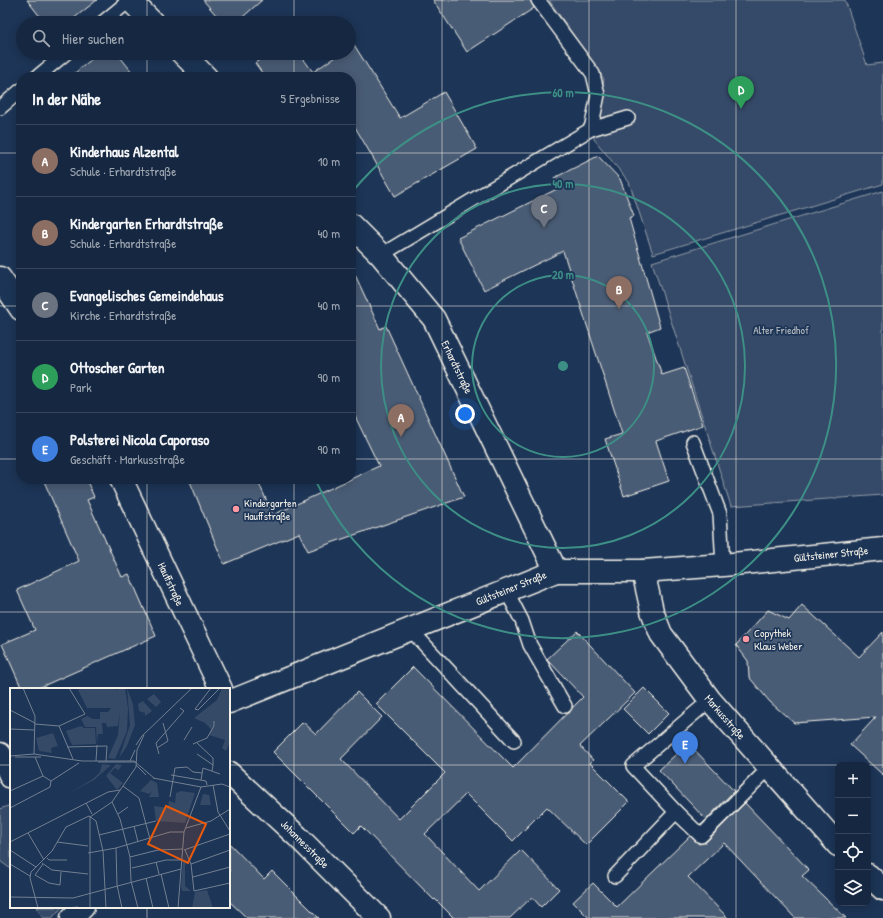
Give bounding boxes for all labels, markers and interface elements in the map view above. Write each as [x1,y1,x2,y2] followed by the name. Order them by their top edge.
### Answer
[16,16,356,60] search box
[30,27,52,49] icon: search
[62,28,124,49] text: Hier suchen
[728,76,754,109] pin: D
[552,84,574,101] text: 60 m
[32,87,101,110] text: In der Nähe
[280,89,340,107] text: 5 Ergebnisse
[70,141,179,162] text: Kinderhaus Alzental
[42,152,48,170] text: A
[318,152,340,170] text: 10 m
[70,162,176,180] text: Schule · Erhardtstraße
[553,175,573,192] text: 40 m
[531,195,557,228] pin: C
[70,213,223,234] text: Kindergarten Erhardtstraße
[42,224,48,242] text: B
[317,224,340,242] text: 40 m
[70,234,176,252] text: Schule · Erhardtstraße
[552,266,574,283] text: 20 m
[606,276,632,309] pin: B
[70,285,224,306] text: Evangelisches Gemeindehaus
[41,296,49,314] text: C
[317,296,340,314] text: 40 m
[70,306,176,324] text: Kirche · Erhardtstraße
[753,323,809,337] park label: Alter Friedhof
[438,338,476,396] street label: Erhardtstraße
[70,357,165,378] text: Ottoscher Garten
[556,359,570,373] centre of rings
[42,368,48,386] text: D
[318,368,340,386] text: 90 m
[70,378,92,396] text: Park
[388,404,414,437] pin: A
[455,404,475,424] your location
[70,429,209,450] text: Polsterei Nicola Caporaso
[42,440,48,458] text: E
[318,440,340,458] text: 90 m
[70,450,185,468] text: Geschäft · Markusstraße
[244,496,297,523] place label: Kindergarten Hauffstraße
[231,504,241,514] marker: Kindergarten Hauffstraße
[793,543,870,565] street label: Gültsteiner Straße
[155,560,187,609] street label: Hauffstraße
[474,567,549,609] street label: Gültsteiner Straße
[754,626,803,653] place label: Copythek Klaus Weber
[741,634,751,644] marker: Copythek Klaus Weber
[10,688,230,908] inset map
[702,692,749,743] street label: Markusstraße
[672,731,698,764] pin: E
[835,762,871,906] map controls
[835,762,871,798] button: +
[835,798,871,834] button: −
[278,817,333,872] street label: Johannesstraße
[835,834,871,870] button: locate
[835,870,871,906] button: layers

